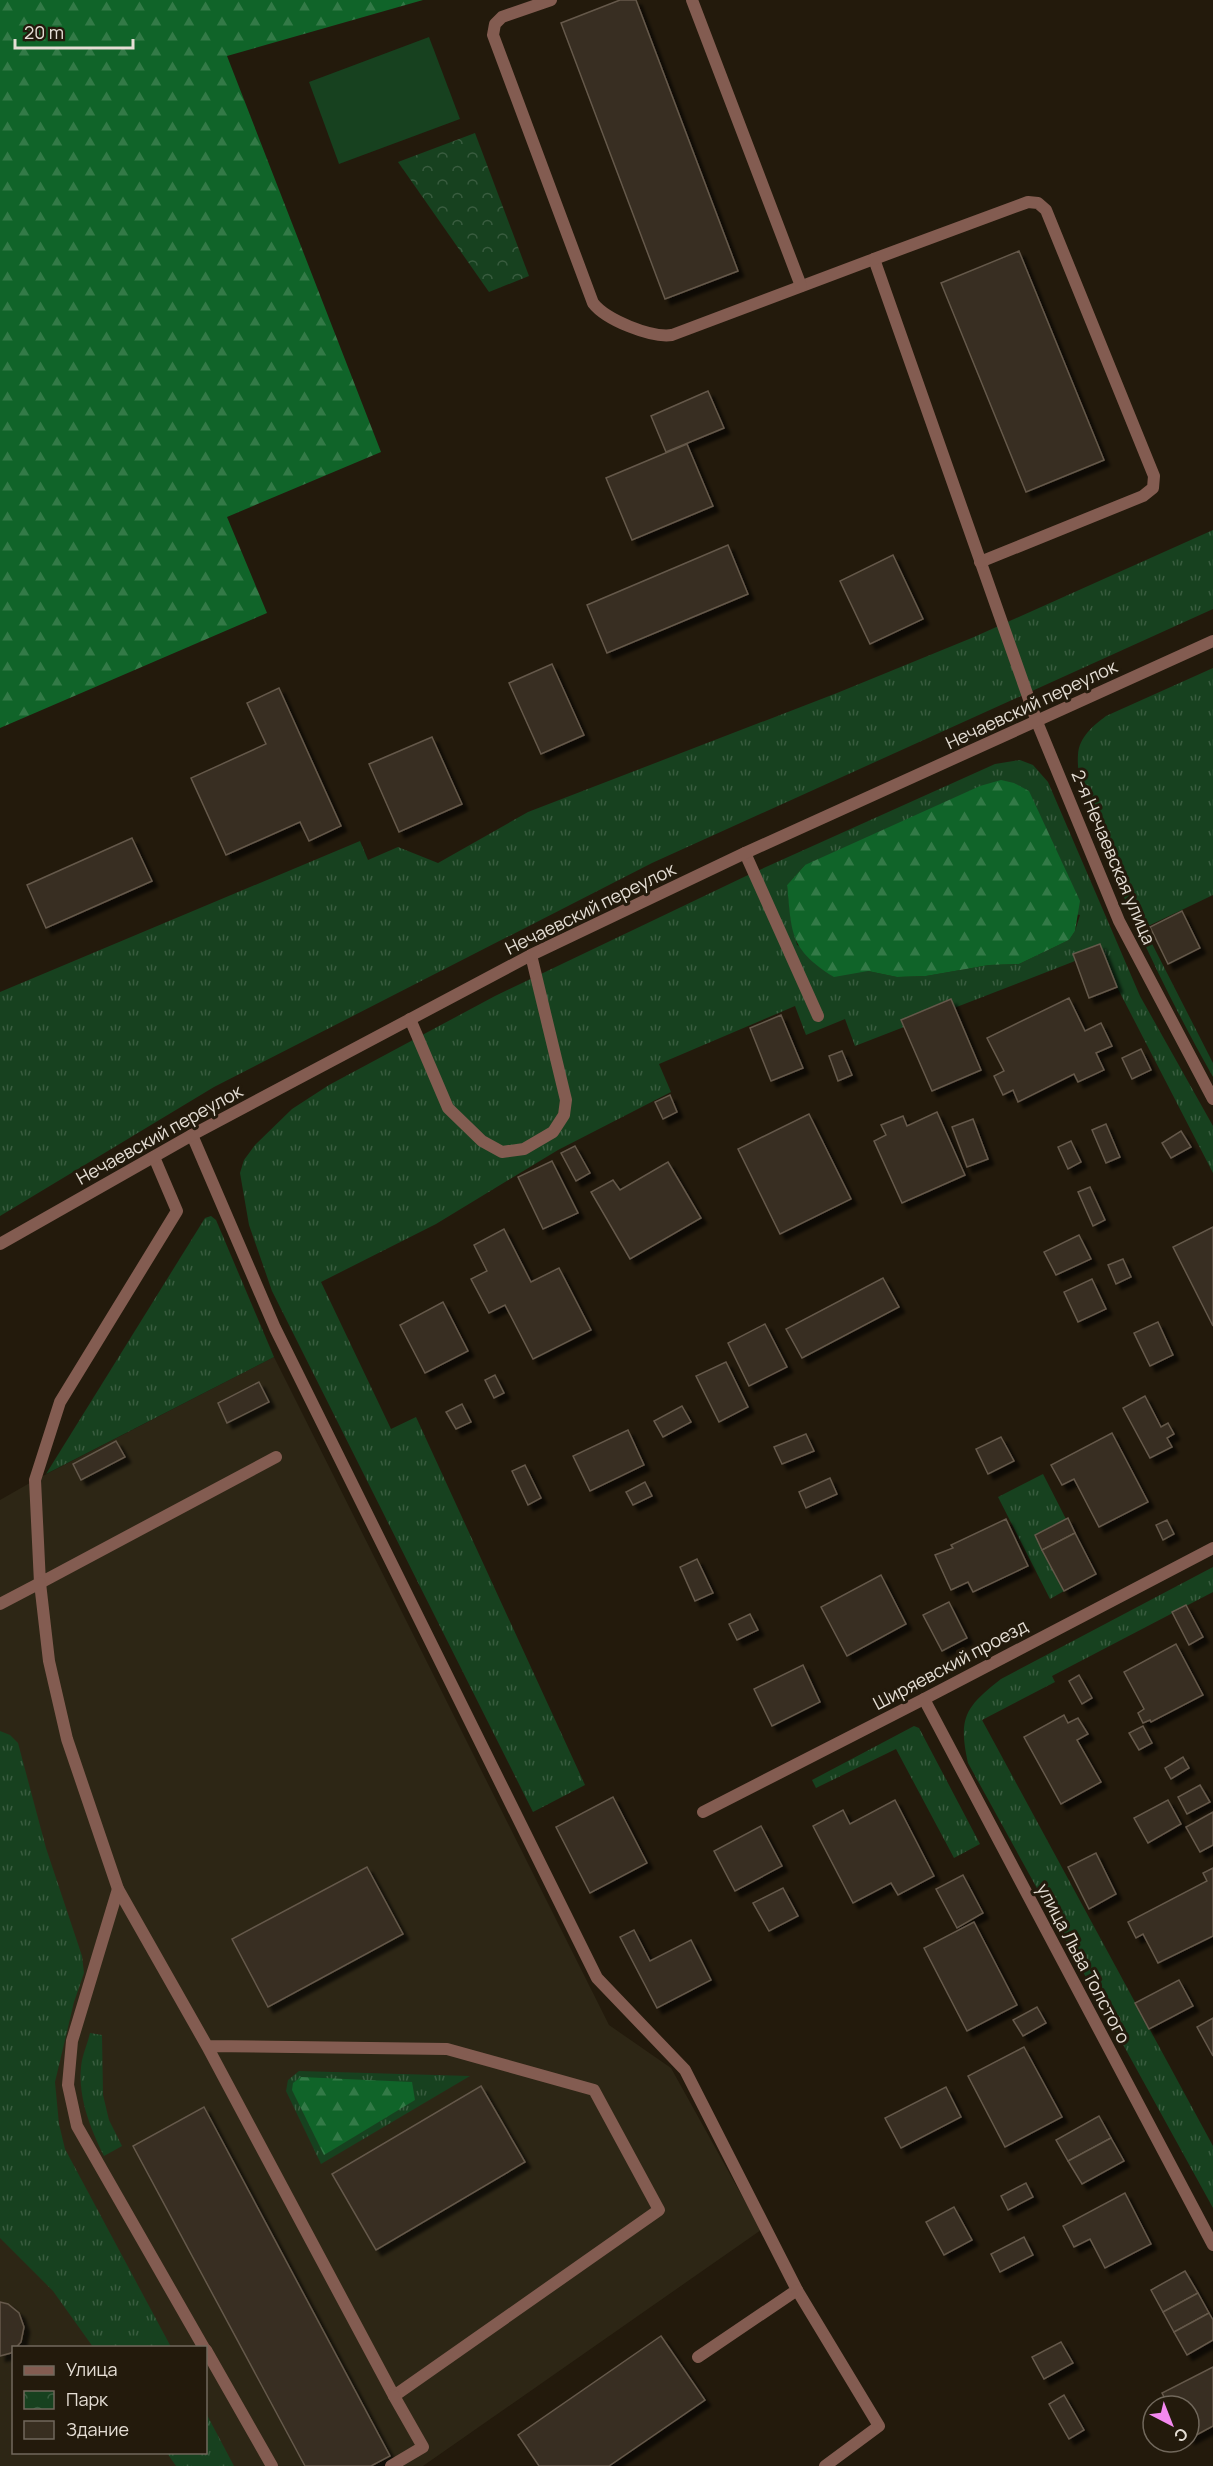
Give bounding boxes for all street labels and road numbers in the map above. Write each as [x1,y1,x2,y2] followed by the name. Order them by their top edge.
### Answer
[941,653,1122,754] street label: Нечаевский переулок
[1066,766,1162,948] street label: 2-я Нечаевская улица
[501,856,680,960] street label: Нечаевский переулок
[72,1078,247,1190] street label: Нечаевский переулок
[868,1613,1032,1715] street label: Ширяевский проезд
[1032,1879,1136,2047] street label: улица Льва Толстого

